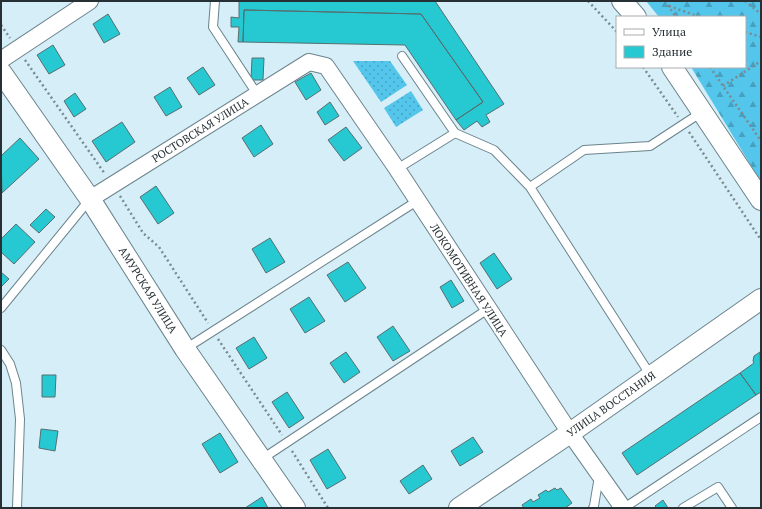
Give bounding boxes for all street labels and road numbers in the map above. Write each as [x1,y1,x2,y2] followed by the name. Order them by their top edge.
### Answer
[149,94,251,165] street label: РОСТОВСКАЯ УЛИЦА
[427,220,511,340] street label: ЛОКОМОТИВНАЯ УЛИЦА
[116,244,181,336] street label: АМУРСКАЯ УЛИЦА
[564,368,658,440] street label: УЛИЦА ВОССТАНИЯ

